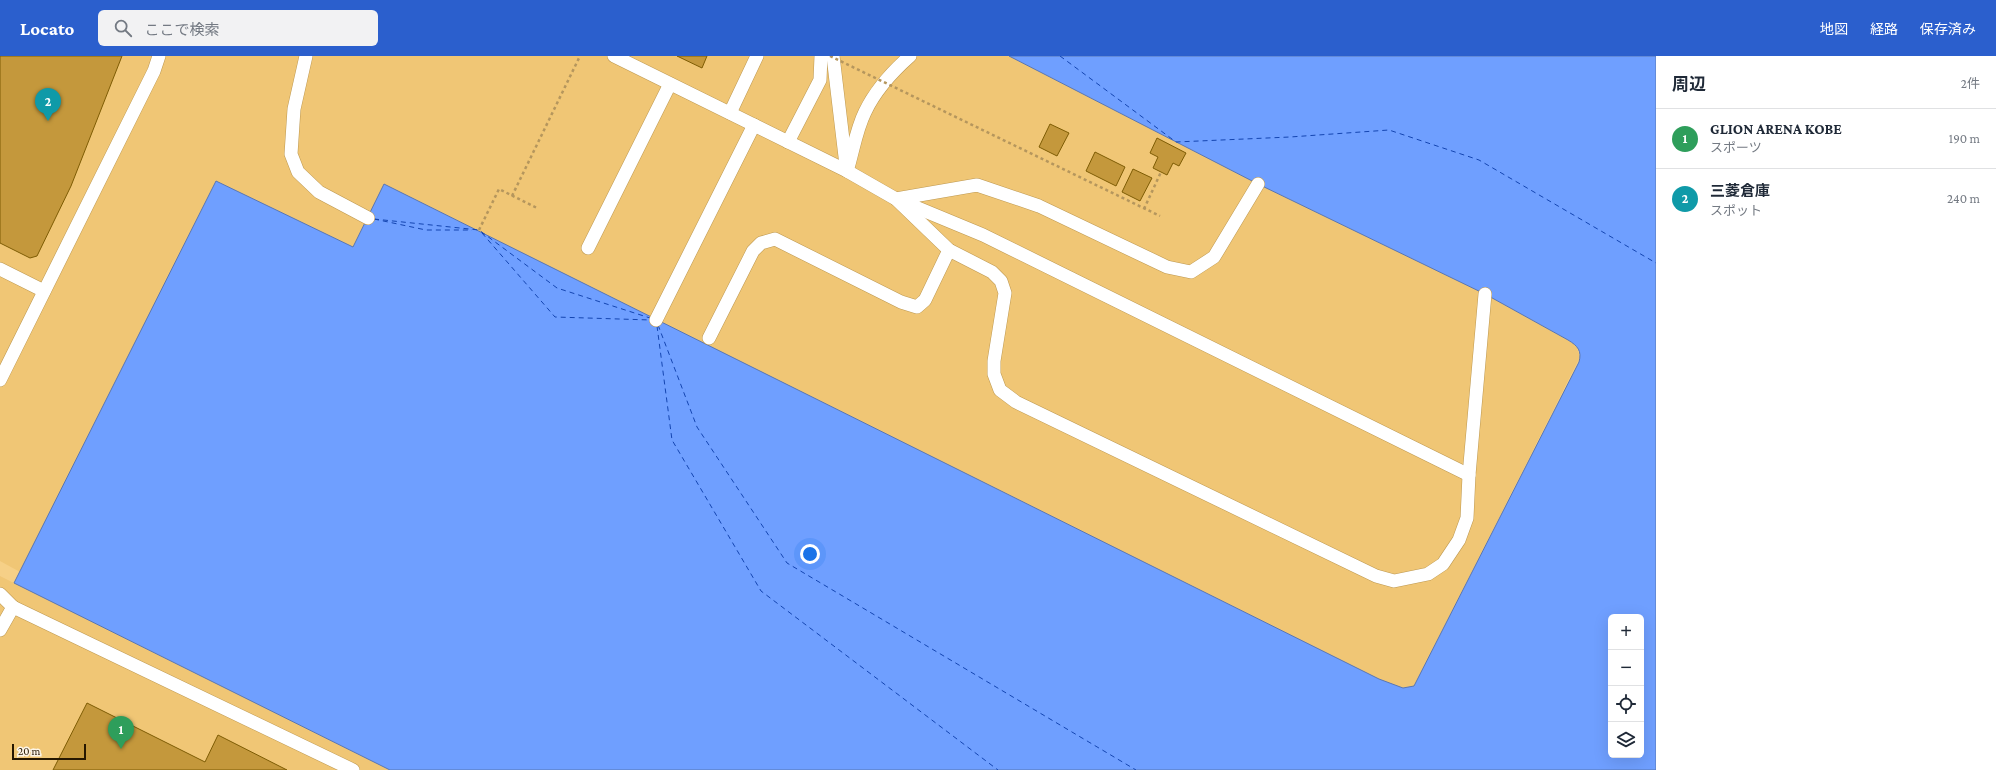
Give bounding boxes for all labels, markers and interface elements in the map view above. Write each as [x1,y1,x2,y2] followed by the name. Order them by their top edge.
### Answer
[98,10,378,46] search box
[112,17,134,39] icon: search
[20,18,74,39] text: Locato
[1820,21,1848,37] text: 地図
[1870,21,1898,37] text: 経路
[1920,21,1976,37] text: 保存済み
[144,22,219,38] text: ここで検索
[1672,75,1706,94] text: 周辺
[1961,76,1980,91] text: 2件
[35,88,61,121] pin: 2
[1710,121,1842,137] text: GLION ARENA KOBE
[1683,131,1687,146] text: 1
[1949,131,1980,146] text: 190 m
[1710,140,1762,155] text: スポーツ
[1710,183,1770,199] text: 三菱倉庫
[1682,191,1688,206] text: 2
[1947,191,1980,206] text: 240 m
[1710,203,1762,218] text: スポット
[800,544,820,564] your location
[1608,614,1644,758] map controls
[1608,614,1644,650] button: +
[1608,650,1644,686] button: −
[1608,686,1644,722] button: locate
[108,716,134,749] pin: 1
[1608,722,1644,758] button: layers
[12,742,86,761] scale bar
[18,745,40,757] text: 20 m

